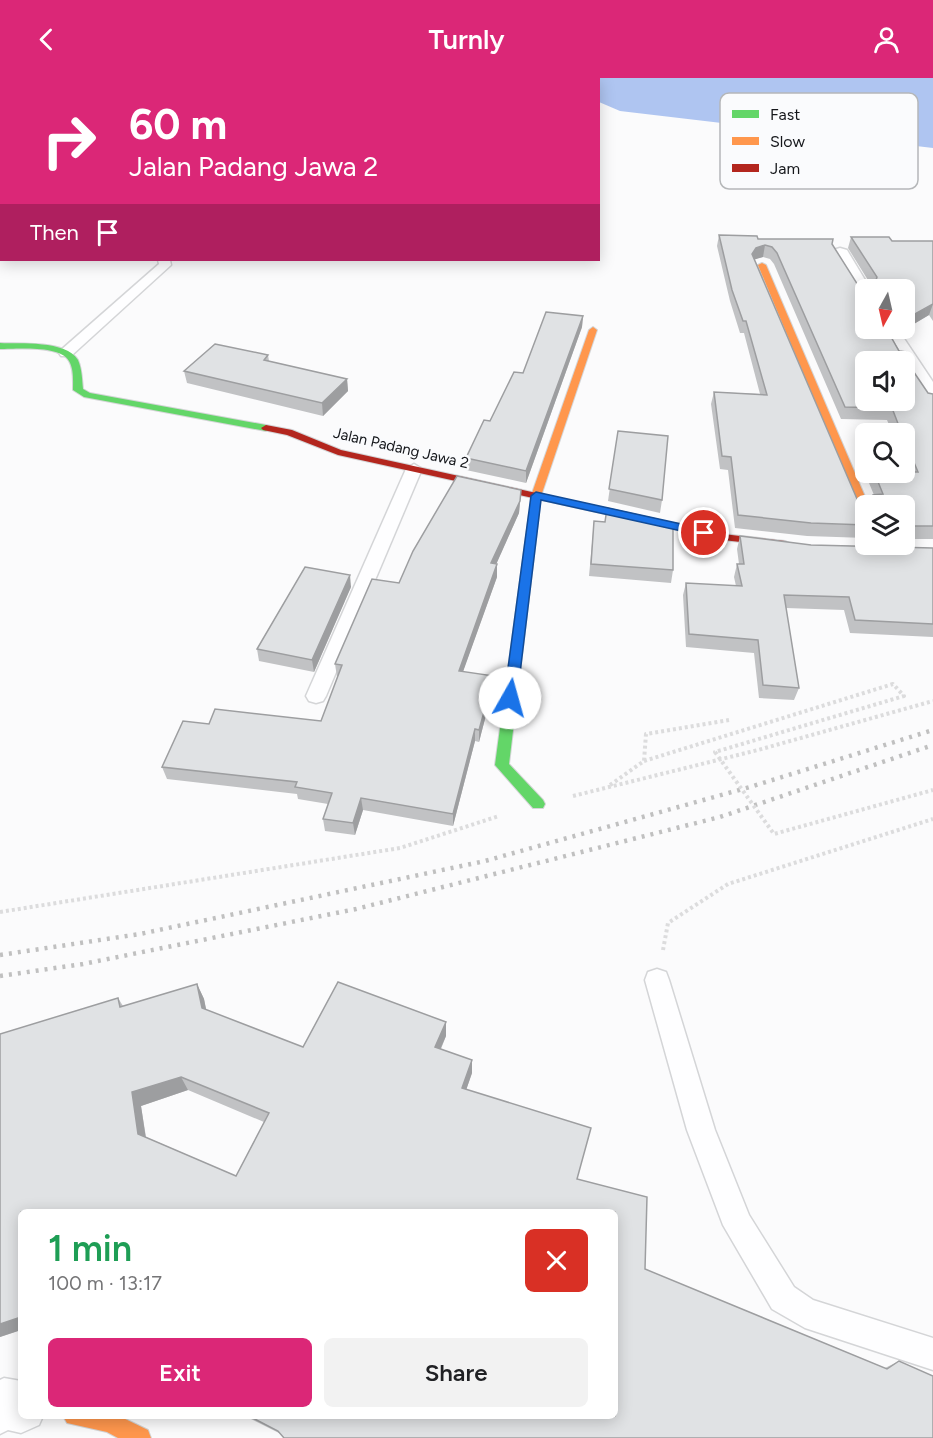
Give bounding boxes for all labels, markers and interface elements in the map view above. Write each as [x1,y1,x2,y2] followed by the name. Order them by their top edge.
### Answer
[30,23,63,56] icon: back
[429,23,504,56] text: Turnly
[870,23,903,56] icon: person
[720,93,918,189] legend
[129,99,227,150] text: 60 m
[30,102,108,180] icon: right
[770,105,800,124] text: Fast
[770,132,805,151] text: Slow
[129,150,378,183] text: Jalan Padang Jawa 2
[770,159,800,178] text: Jam
[91,216,124,249] icon: arrive
[30,219,79,246] text: Then
[855,279,915,339] north arrow
[855,279,915,555] map controls
[855,351,915,411] button: sound
[855,423,915,483] button: search
[332,424,470,472] street label: Jalan Padang Jawa 2
[855,495,915,555] button: layers
[678,507,729,558] pin
[687,516,720,549] icon: arrive
[478,666,542,730] position arrow
[48,1227,132,1270] text: 1 min
[525,1229,588,1292] button: close
[48,1271,162,1295] text: 100 m · 13:17
[48,1338,312,1407] button: Exit
[324,1338,588,1407] button: Share

